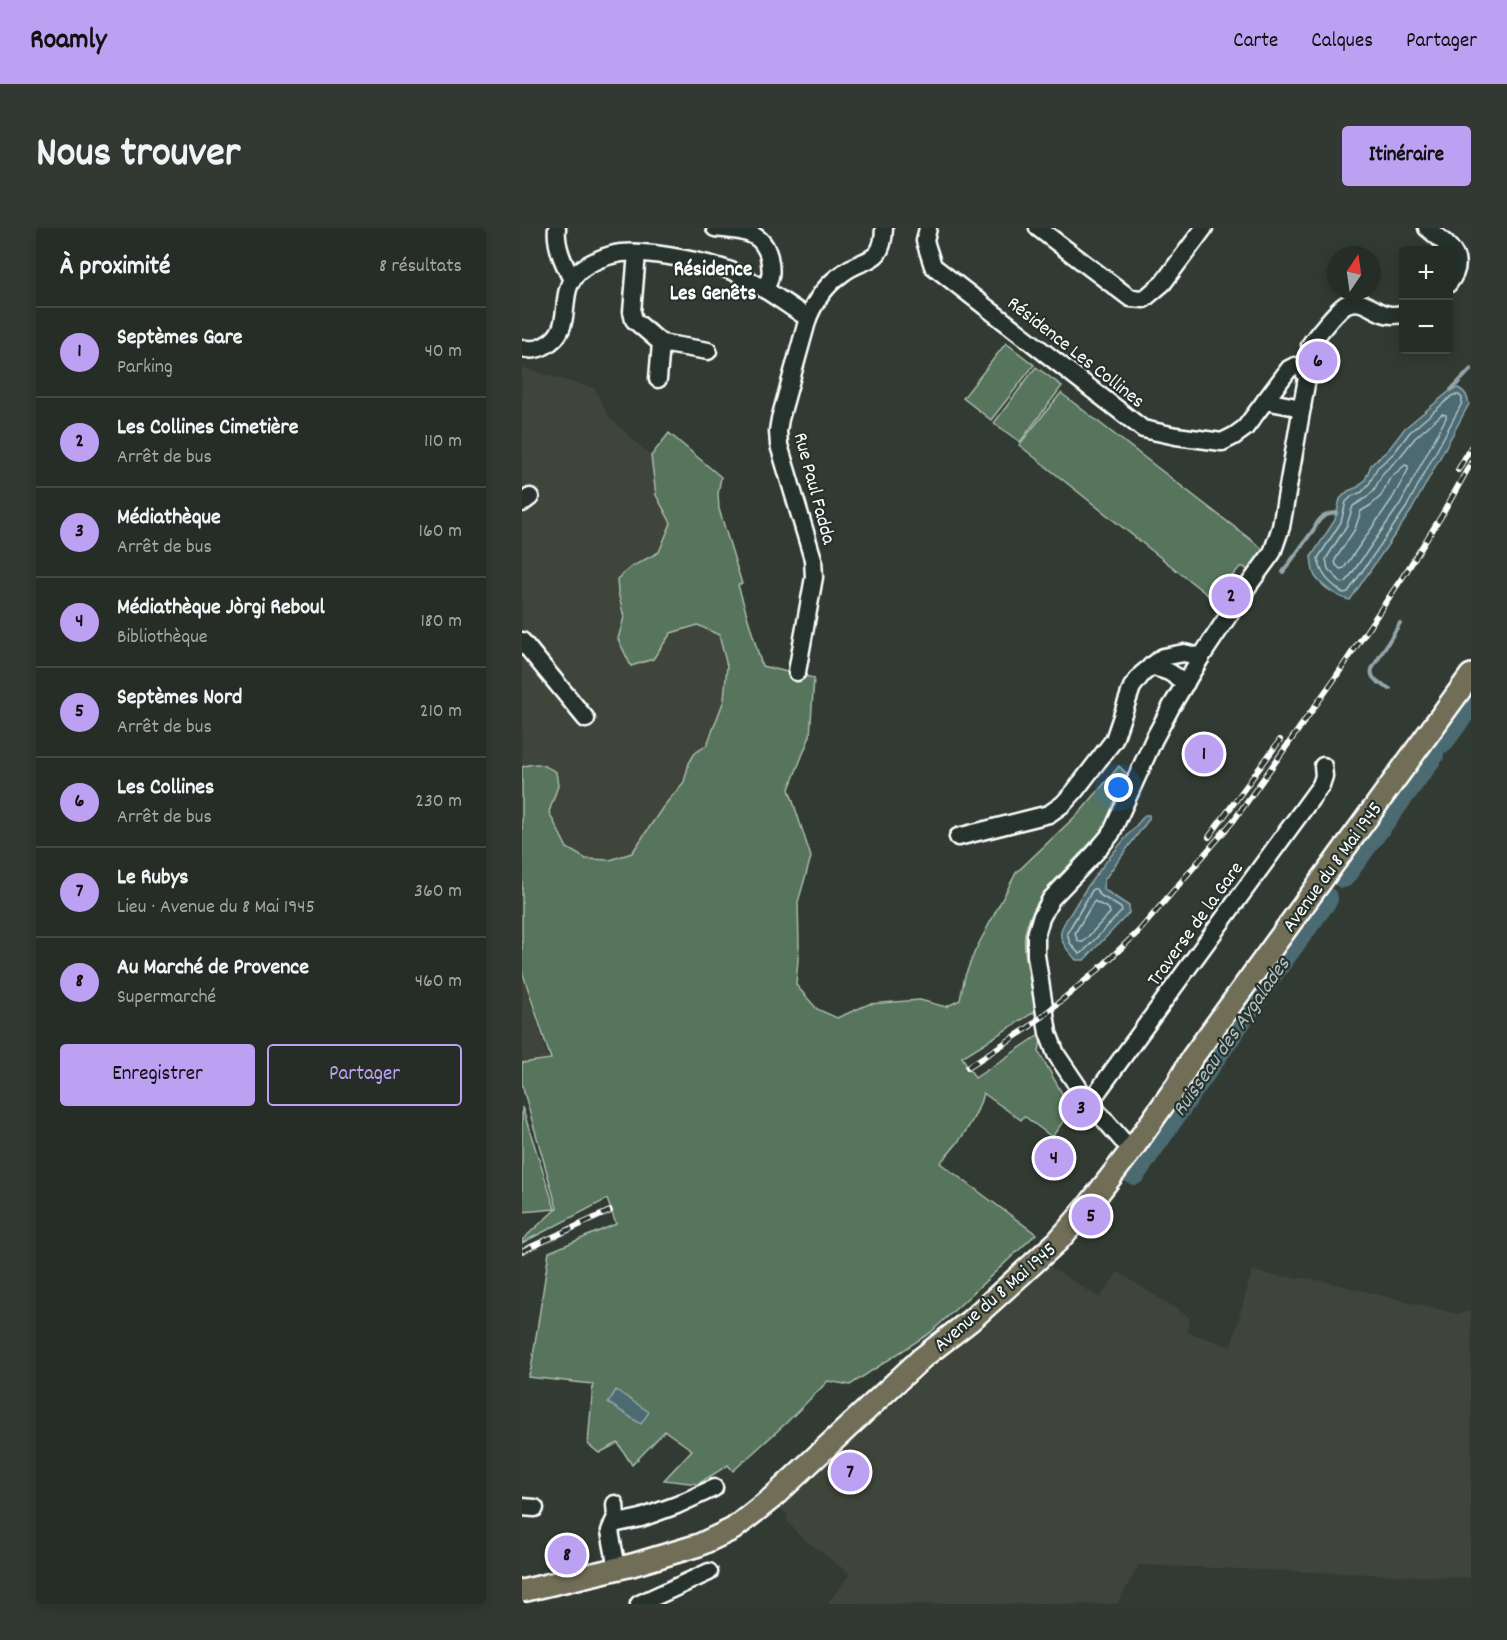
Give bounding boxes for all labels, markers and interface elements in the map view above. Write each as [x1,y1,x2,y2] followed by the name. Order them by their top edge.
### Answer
[30,22,106,62] text: Roamly
[1233,27,1278,57] text: Carte
[1311,27,1373,57] text: Calques
[1406,27,1477,57] text: Partager
[36,126,240,186] text: Nous trouver
[1342,126,1471,186] button: Itinéraire
[1327,246,1381,300] north arrow
[1399,246,1453,354] map controls
[1399,246,1453,300] button: +
[60,249,170,286] text: À proximité
[379,253,462,281] text: 8 résultats
[670,256,756,310] district label: Résidence Les Genêts
[1000,291,1150,416] street label: Résidence Les Collines
[1399,300,1453,354] button: −
[117,323,243,354] text: Septèmes Gare
[77,338,82,366] text: 1
[424,338,462,366] text: 40 m
[1298,338,1338,384] pin: 6
[117,354,173,382] text: Parking
[117,413,298,444] text: Les Collines Cimetière
[75,428,84,456] text: 2
[424,428,462,456] text: 110 m
[785,430,842,548] street label: Rue Paul Fadda
[117,444,212,472] text: Arrêt de bus
[117,503,221,534] text: Médiathèque
[75,518,84,546] text: 3
[419,518,462,546] text: 160 m
[117,534,212,562] text: Arrêt de bus
[1212,574,1250,619] pin: 2
[117,593,325,624] text: Médiathèque Jòrgi Reboul
[75,608,84,636] text: 4
[420,608,462,636] text: 180 m
[117,624,208,652] text: Bibliothèque
[117,683,242,714] text: Septèmes Nord
[75,698,84,726] text: 5
[420,698,462,726] text: 210 m
[117,714,212,742] text: Arrêt de bus
[1184,732,1224,776] pin: 1
[117,773,214,804] text: Les Collines
[1104,773,1133,802] your location
[75,788,84,816] text: 6
[415,788,462,816] text: 230 m
[1277,797,1390,939] street label: Avenue du 8 Mai 1945
[117,804,212,832] text: Arrêt de bus
[1142,856,1251,993] street label: Traverse de la Gare
[117,863,189,894] text: Le Rubys
[76,878,83,906] text: 7
[414,878,462,906] text: 360 m
[117,894,315,922] text: Lieu · Avenue du 8 Mai 1945
[1166,951,1299,1123] water label: Ruisseau des Aygalades
[117,953,309,984] text: Au Marché de Provence
[75,968,84,996] text: 8
[415,968,462,996] text: 460 m
[117,984,216,1012] text: Supermarché
[60,1044,255,1106] button: Enregistrer
[267,1044,462,1106] button: Partager
[1062,1086,1100,1130] pin: 3
[1034,1136,1074,1180] pin: 4
[1072,1194,1110,1238] pin: 5
[928,1237,1064,1360] street label: Avenue du 8 Mai 1945
[830,1450,870,1494] pin: 7
[548,1532,586,1578] pin: 8

